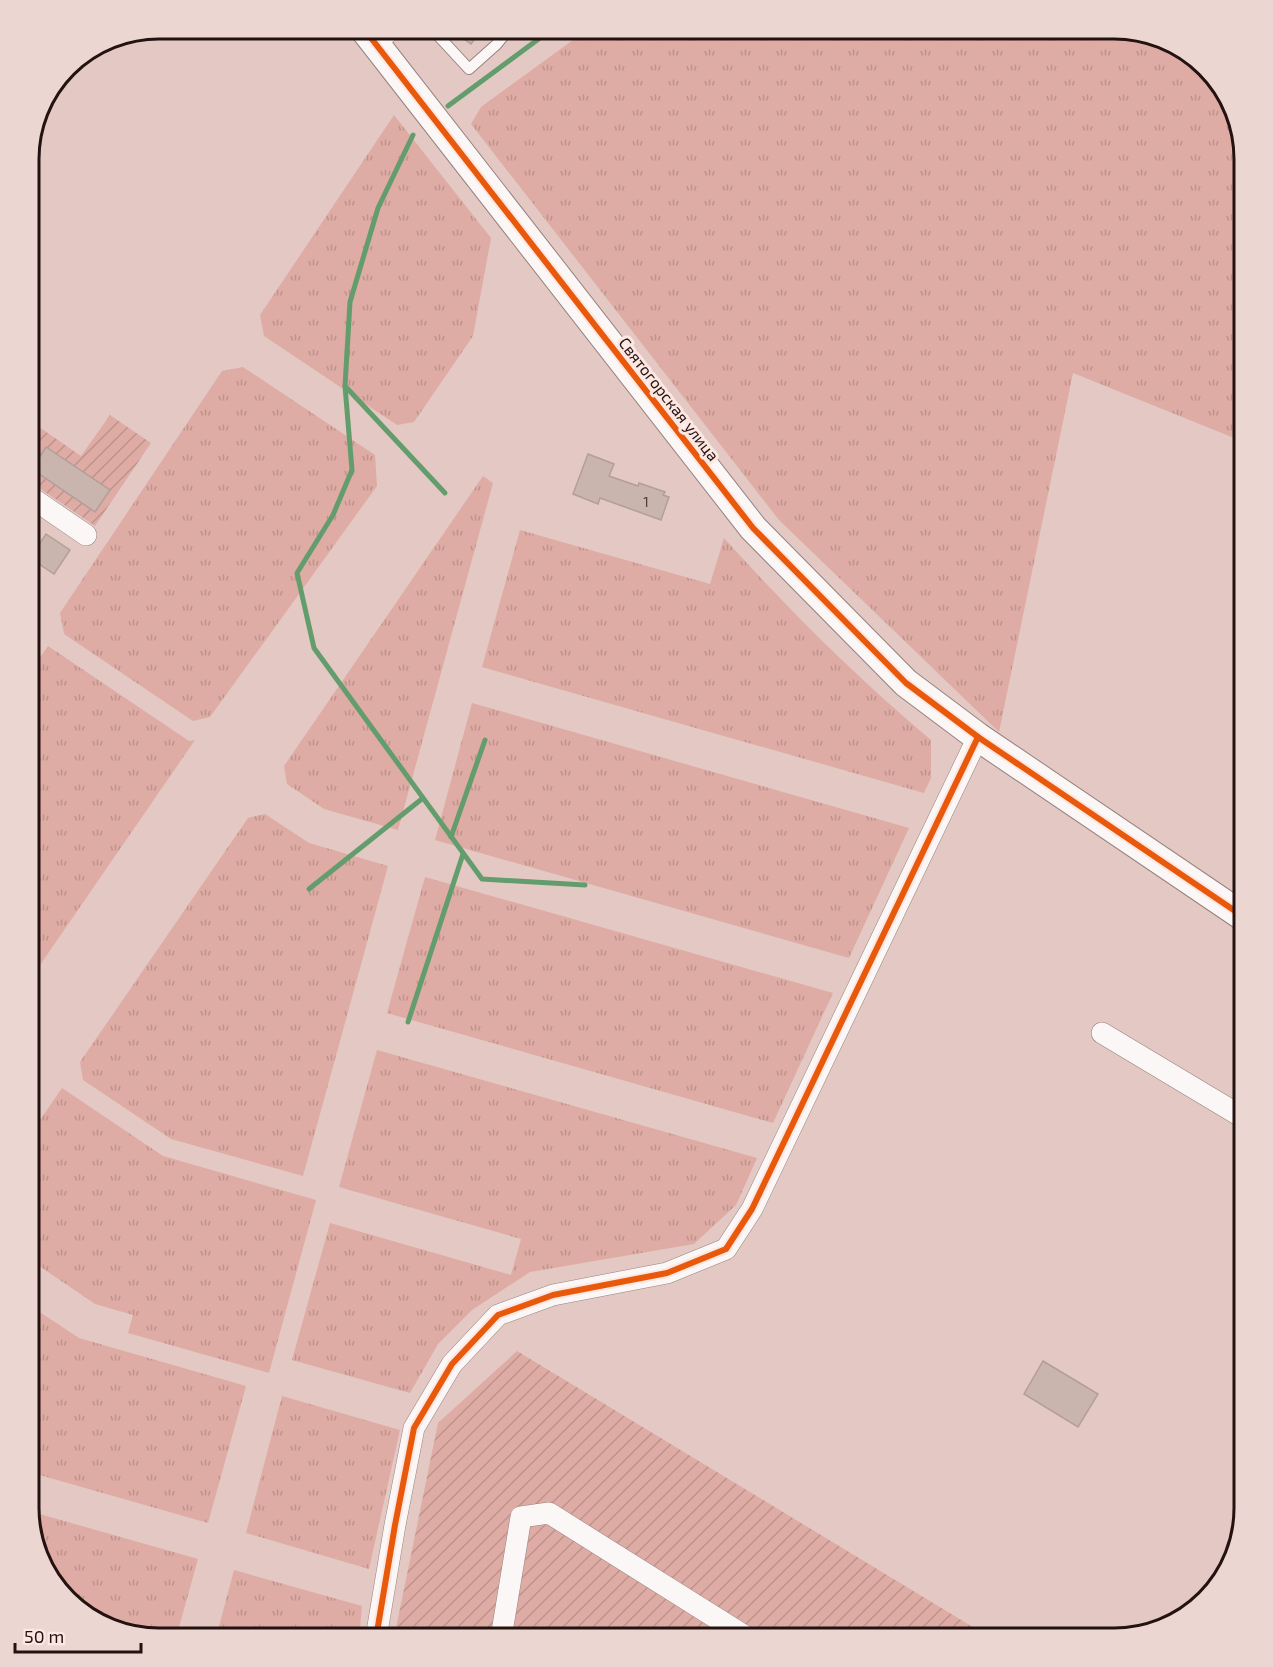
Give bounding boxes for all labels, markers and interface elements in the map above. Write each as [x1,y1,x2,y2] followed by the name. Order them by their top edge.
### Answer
[614,333,724,465] street label: Святогорская улица
[643,493,649,510] house number: 1
[15,1616,141,1654] scale bar
[24,1625,64,1647] text: 50 m

